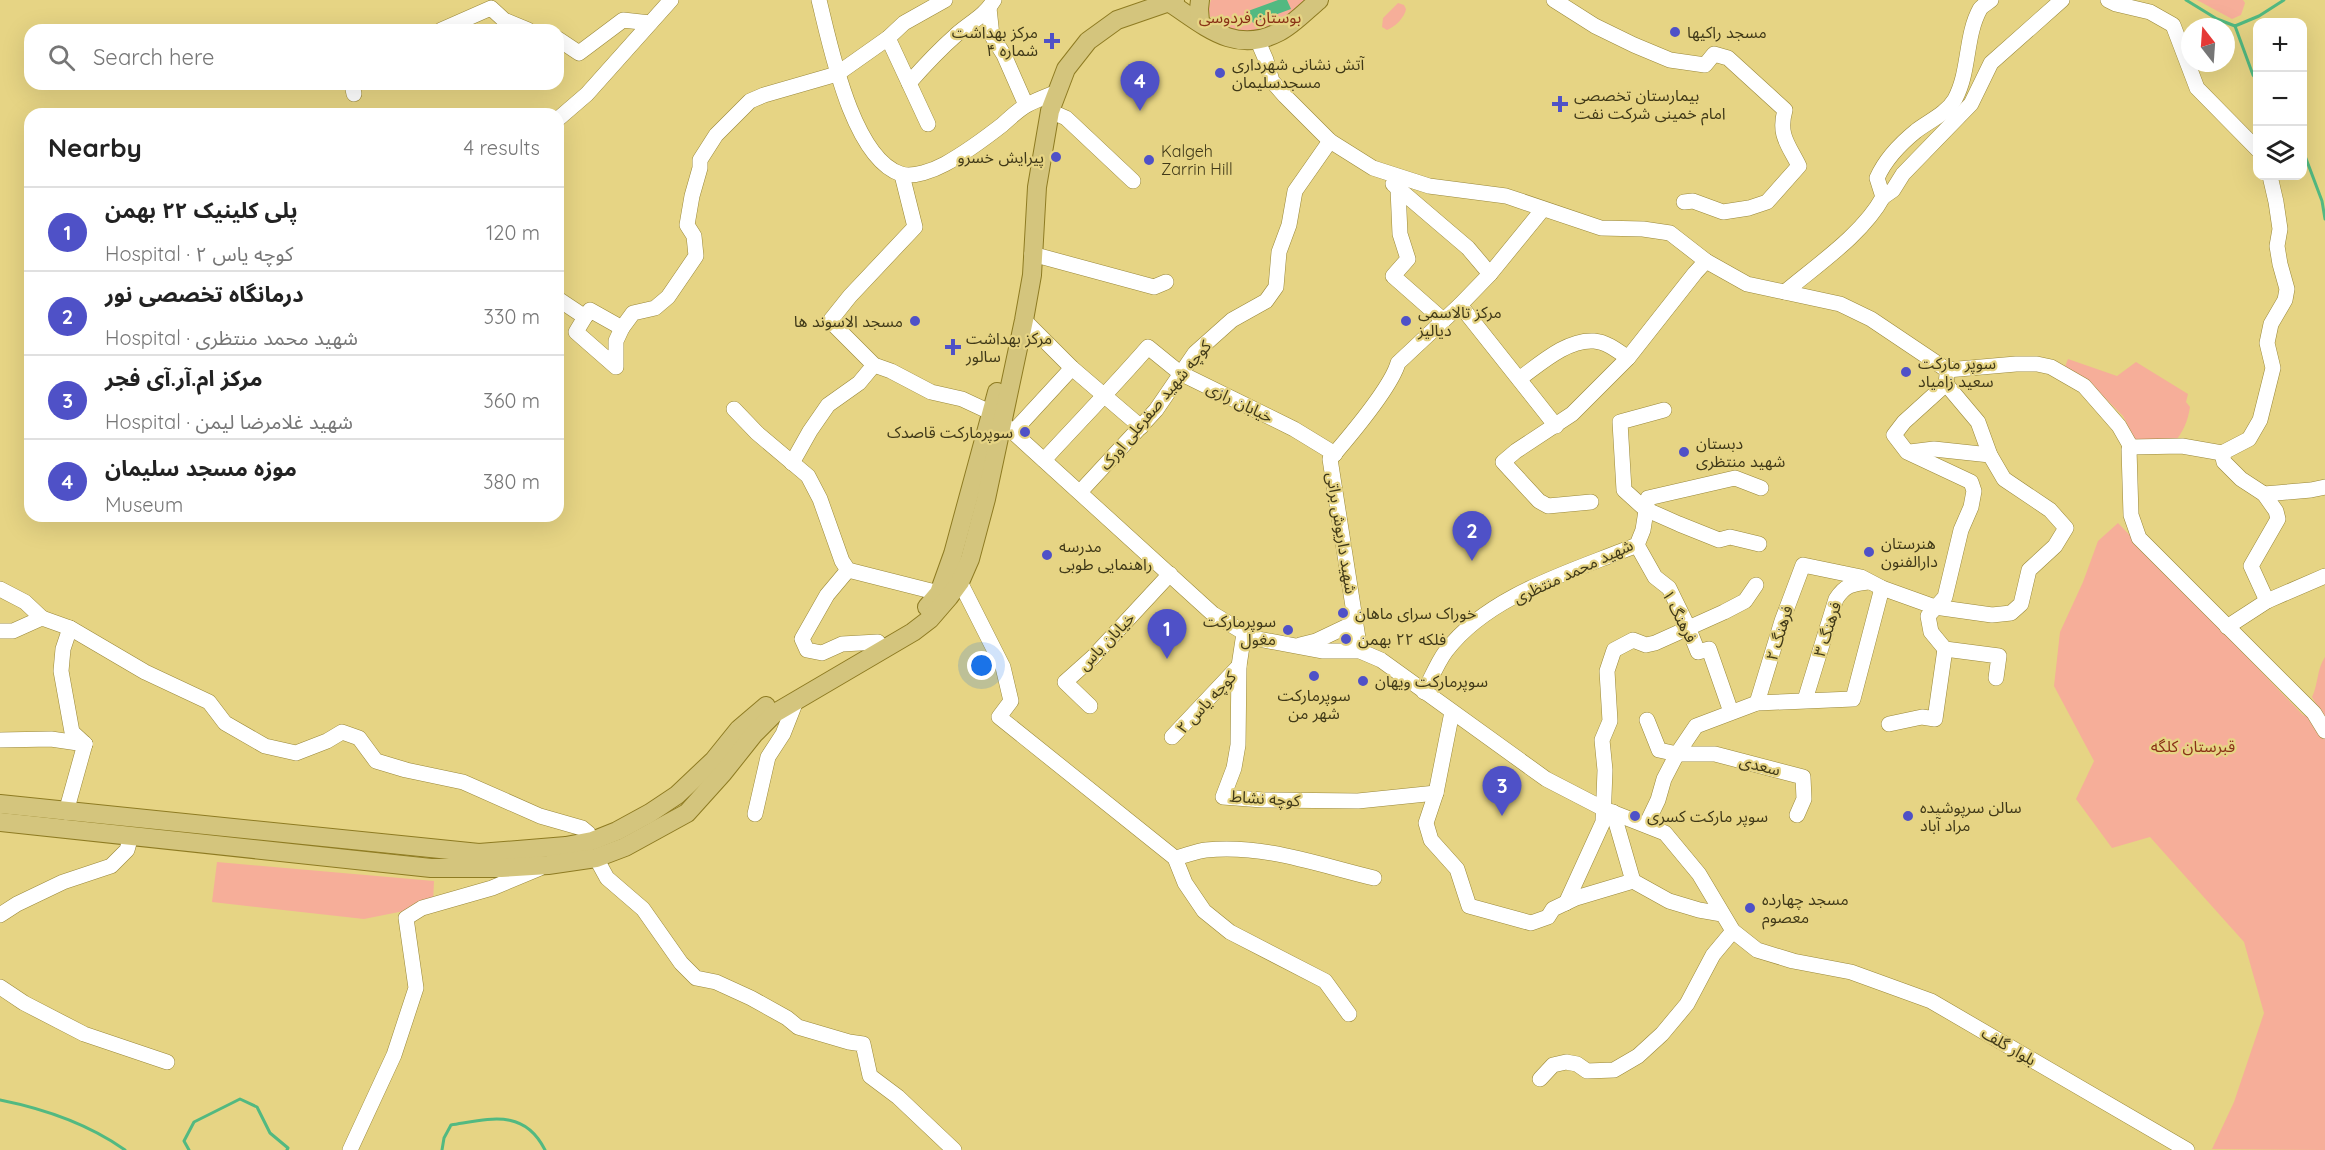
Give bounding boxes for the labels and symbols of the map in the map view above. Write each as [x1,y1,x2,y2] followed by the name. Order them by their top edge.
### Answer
[1199,7,1301,27] park label: بوستان فردوسی
[2181,18,2235,72] north arrow
[952,22,1038,60] place label: مرکز بهداشت شماره ۴
[1687,22,1767,42] place label: مسجد راکیها
[1668,25,1682,39] marker: مسجد راکیها
[1043,32,1061,50] marker: مرکز بهداشت شماره ۴
[1232,54,1366,92] place label: آتش نشانی شهرداری مسجدسلیمان
[1120,62,1160,111] pin: 4
[1213,66,1227,80] marker: آتش نشانی شهرداری مسجدسلیمان
[1574,85,1726,126] place label: بیمارستان تخصصی امام خمینی شرکت نفت
[1551,95,1569,113] marker: بیمارستان تخصصی امام خمینی شرکت نفت
[1161,141,1233,179] place label: Kalgeh Zarrin Hill
[958,147,1044,168] place label: پیرایش خسرو
[1049,150,1063,164] marker: پیرایش خسرو
[1142,153,1156,167] marker: Kalgeh Zarrin Hill
[1417,302,1502,340] place label: مرکز تالاسمی دیالیز
[794,311,903,331] place label: مسجد الاسوند ها
[908,314,922,328] marker: مسجد الاسوند ها
[1399,314,1413,328] marker: مرکز تالاسمی دیالیز
[965,328,1052,366] place label: مرکز بهداشت سالور
[1095,336,1216,474] street label: کوچه شهید صفرعلی اورک
[944,338,962,356] marker: مرکز بهداشت سالور
[1918,353,1996,391] place label: سوپر مارکت سعید زامیاد
[1899,365,1913,379] marker: سوپر مارکت سعید زامیاد
[1203,377,1277,427] street label: خیابان رازی
[887,422,1013,443] place label: سوپرمارکت قاصدک
[1018,425,1032,439] marker: سوپرمارکت قاصدک
[1696,433,1785,471] place label: دبستان شهید منتظری
[1677,445,1691,459] marker: دبستان شهید منتظری
[1323,471,1361,595] street label: شهید داریوش براتی
[1452,512,1492,561] pin: 2
[1881,533,1938,571] place label: هنرستان دارالفنون
[1510,534,1636,608] street label: شهید محمد منتظری
[1059,536,1152,574] place label: مدرسه راهنمایی طوبی
[1862,545,1876,559] marker: هنرستان دارالفنون
[1040,548,1054,562] marker: مدرسه راهنمایی طوبی
[1658,586,1702,646] street label: فرهنگ ۱
[1809,599,1845,659] street label: فرهنگ ۳
[1355,603,1476,623] place label: خوراک سرای ماهان
[1761,603,1797,663] street label: فرهنگ ۲
[1336,606,1350,620] marker: خوراک سرای ماهان
[1073,608,1139,674] street label: خیابان یاس
[1148,610,1186,659] pin: 1
[1203,611,1276,650] place label: سوپرمارکت مغول
[1281,623,1295,637] marker: سوپرمارکت مغول
[1358,629,1446,649] place label: فلکه ۲۲ بهمن
[1339,632,1353,646] marker: فلکه ۲۲ بهمن
[967,651,996,680] your location
[1172,666,1241,738] street label: کوچه یاس ۲
[1307,669,1321,683] marker: سوپرمارکت شهر من
[1375,671,1488,692] place label: سوپرمارکت ویهان
[1356,674,1370,688] marker: سوپرمارکت ویهان
[1278,685,1350,723] place label: سوپرمارکت شهر من
[2151,736,2235,756] park label: قبرستان کلگه
[1737,750,1783,780] street label: سعدی
[1482,766,1522,816] pin: 3
[1229,786,1301,812] street label: کوچه نشاط
[1920,797,2022,835] place label: سالن سرپوشیده مراد آباد
[1647,806,1768,827] place label: سوپر مارکت کسری
[1628,809,1642,823] marker: سوپر مارکت کسری
[1901,809,1915,823] marker: سالن سرپوشیده مراد آباد
[1762,889,1849,930] place label: مسجد چهارده معصوم
[1743,901,1757,915] marker: مسجد چهارده معصوم
[1978,1022,2040,1070] street label: بلوار گلف

